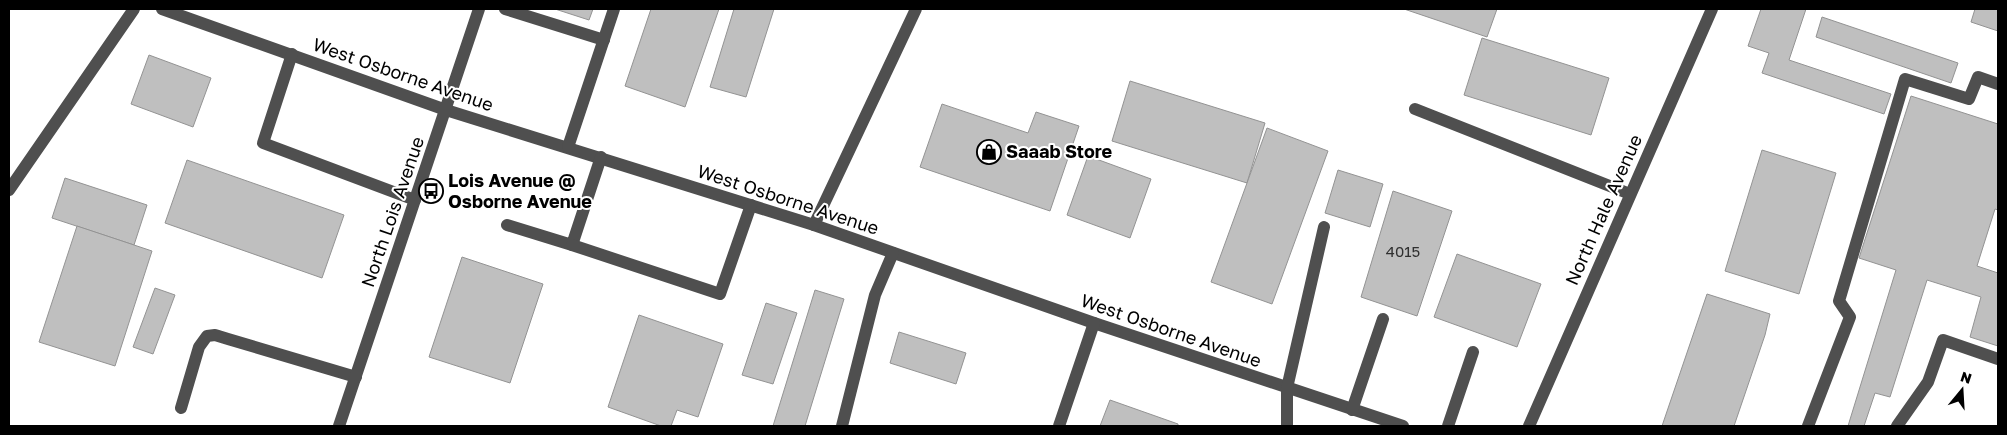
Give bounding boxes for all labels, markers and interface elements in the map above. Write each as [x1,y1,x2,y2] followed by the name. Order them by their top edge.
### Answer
[310,33,497,115] street label: West Osborne Avenue
[1560,131,1646,288] street label: North Hale Avenue
[356,133,428,290] street label: North Lois Avenue
[976,139,1002,165] shop icon: Saaab Store
[1006,140,1113,162] place label: Saaab Store
[695,159,882,239] street label: West Osborne Avenue
[448,169,592,212] place label: Lois Avenue @ Osborne Avenue
[418,178,444,204] bus stop icon: Lois Avenue @ Osborne Avenue
[1386,242,1420,260] house number: 4015
[1078,289,1265,371] street label: West Osborne Avenue
[1937,365,1987,415] north arrow
[1958,367,1974,387] text: N

